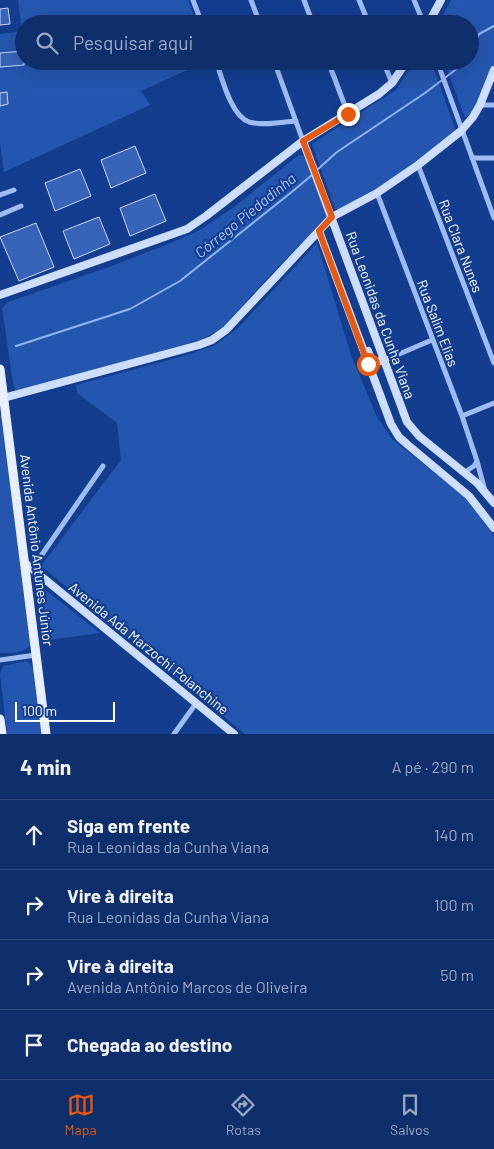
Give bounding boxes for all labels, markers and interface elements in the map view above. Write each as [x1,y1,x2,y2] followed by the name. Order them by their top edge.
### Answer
[15,15,479,70] search box
[33,29,61,57] icon: search
[73,31,193,54] text: Pesquisar aqui
[337,103,360,126] route end
[191,169,299,261] water label: Córrego Piedadinha
[435,197,487,295] street label: Rua Clara Nunes
[343,229,419,401] street label: Rua Leonidas da Cunha Viana
[414,277,462,369] street label: Rua Salim Elias
[357,353,380,376] route start
[17,453,57,647] street label: Avenida Antônio Antunes Júnior
[66,578,232,718] street label: Avenida Ada Marzochi Polanchine
[15,699,115,722] scale bar
[22,702,57,719] text: 100 m
[20,754,71,779] text: 4 min
[392,757,474,776] text: A pé · 290 m
[67,814,190,837] text: Siga em frente
[20,821,48,849] icon: ahead
[434,825,474,844] text: 140 m
[67,837,269,856] text: Rua Leonidas da Cunha Viana
[67,884,174,907] text: Vire à direita
[20,891,48,919] icon: right
[434,895,474,914] text: 100 m
[67,907,269,926] text: Rua Leonidas da Cunha Viana
[67,954,174,977] text: Vire à direita
[20,961,48,989] icon: right
[440,965,474,984] text: 50 m
[67,977,307,996] text: Avenida Antônio Marcos de Oliveira
[20,1031,48,1059] icon: arrive
[67,1033,232,1056] text: Chegada ao destino
[65,1091,97,1138] tab: Mapa
[226,1091,261,1138] tab: Rotas
[390,1091,429,1138] tab: Salvos

